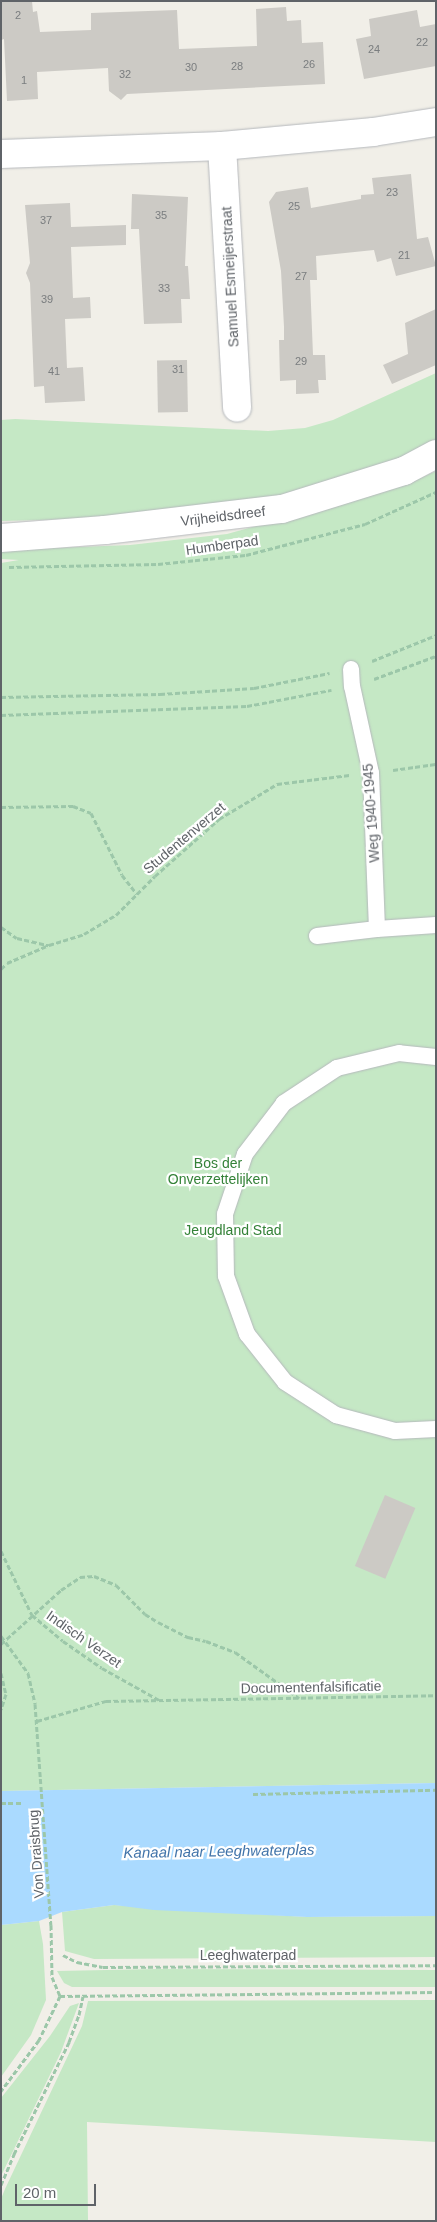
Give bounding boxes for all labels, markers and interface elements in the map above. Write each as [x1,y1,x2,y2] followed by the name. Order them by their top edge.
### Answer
[15,8,21,22] house number: 2
[416,35,428,49] house number: 22
[368,42,380,56] house number: 24
[303,57,315,71] house number: 26
[231,59,243,73] house number: 28
[185,60,197,74] house number: 30
[119,67,131,81] house number: 32
[21,73,27,87] house number: 1
[386,185,398,199] house number: 23
[288,199,300,213] house number: 25
[218,206,242,348] street label: Samuel Esmeijerstraat
[155,208,167,222] house number: 35
[40,213,52,227] house number: 37
[398,248,410,262] house number: 21
[295,269,307,283] house number: 27
[158,281,170,295] house number: 33
[41,292,53,306] house number: 39
[295,354,307,368] house number: 29
[172,362,184,376] house number: 31
[48,364,60,378] house number: 41
[180,502,266,530] street label: Vrijheidsdreef
[185,532,259,558] street label: Humberpad
[359,763,383,863] street label: Weg 1940-1945
[140,799,228,877] street label: Studentenverzet
[168,1155,268,1188] park label: Bos der Onverzettelijken
[184,1222,282,1238] park label: Jeugdland Stad
[43,1607,125,1671] street label: Indisch Verzet
[240,1677,382,1697] street label: Documentenfalsificatie
[25,1809,47,1899] street label: Von Draisbrug
[123,1840,315,1862] water label: Kanaal naar Leeghwaterplas
[200,1947,296,1963] street label: Leeghwaterpad
[18,2174,99,2206] scale bar
[23,2184,56,2201] text: 20 m

